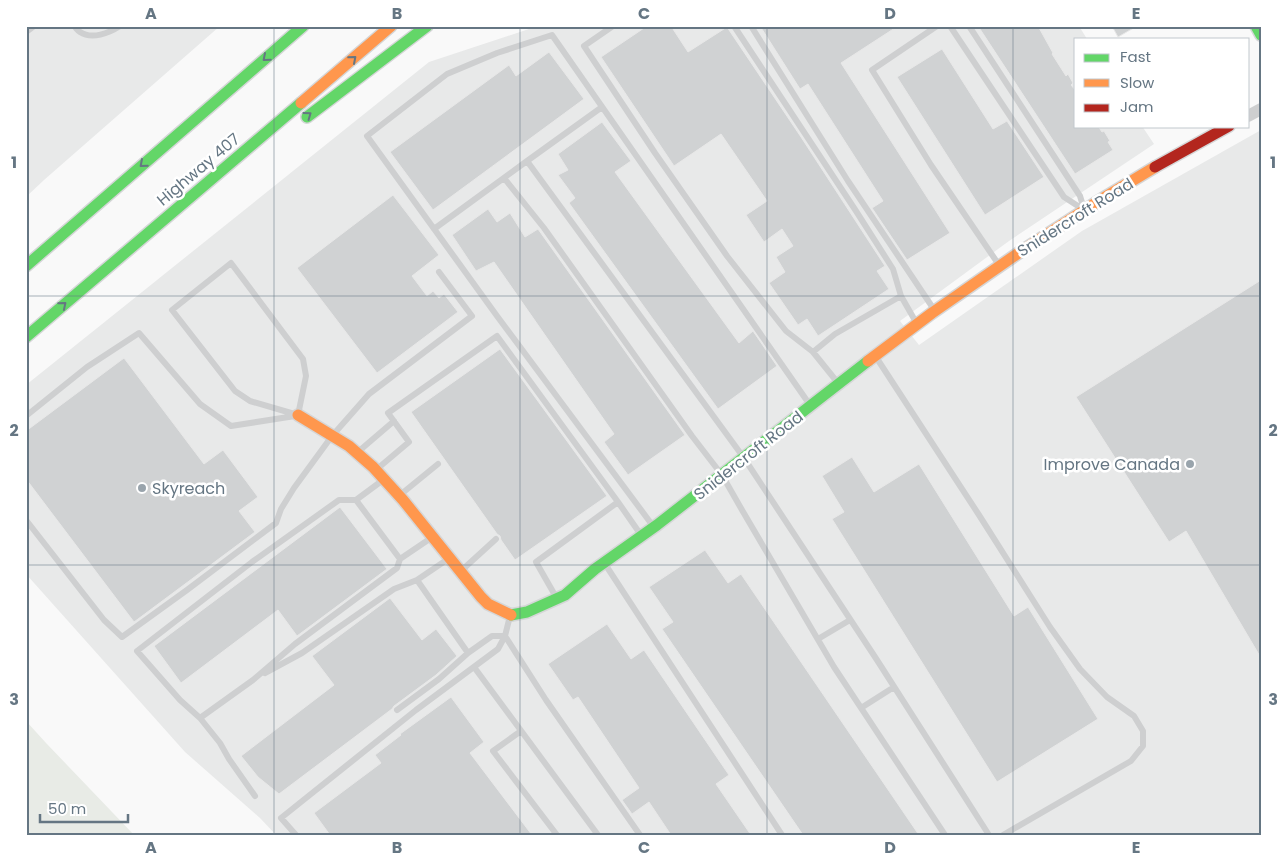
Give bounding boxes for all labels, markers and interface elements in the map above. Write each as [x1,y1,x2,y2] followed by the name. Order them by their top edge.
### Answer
[145,2,157,25] text: A
[392,2,402,25] text: B
[638,2,650,25] text: C
[884,2,896,25] text: D
[1132,2,1140,25] text: E
[1074,38,1250,128] legend
[1120,46,1151,67] text: Fast
[262,52,271,61] one-way arrow
[347,56,356,65] one-way arrow
[1120,72,1155,93] text: Slow
[1120,96,1154,117] text: Jam
[303,112,312,121] one-way arrow
[152,128,245,211] street label: Highway 407
[11,151,17,174] text: 1
[1270,151,1276,174] text: 1
[139,158,148,167] one-way arrow
[1013,172,1138,262] street label: Snidercroft Road
[58,302,67,311] one-way arrow
[689,405,808,505] street label: Snidercroft Road
[9,419,19,442] text: 2
[1268,419,1278,442] text: 2
[1044,453,1180,476] place label: Improve Canada
[1184,458,1196,470] marker: Improve Canada
[152,477,225,500] place label: Skyreach
[136,482,148,494] marker: Skyreach
[9,688,19,711] text: 3
[1268,688,1278,711] text: 3
[40,791,128,823] scale bar
[48,798,86,819] text: 50 m
[145,836,157,859] text: A
[392,836,402,859] text: B
[638,836,650,859] text: C
[884,836,896,859] text: D
[1132,836,1140,859] text: E

